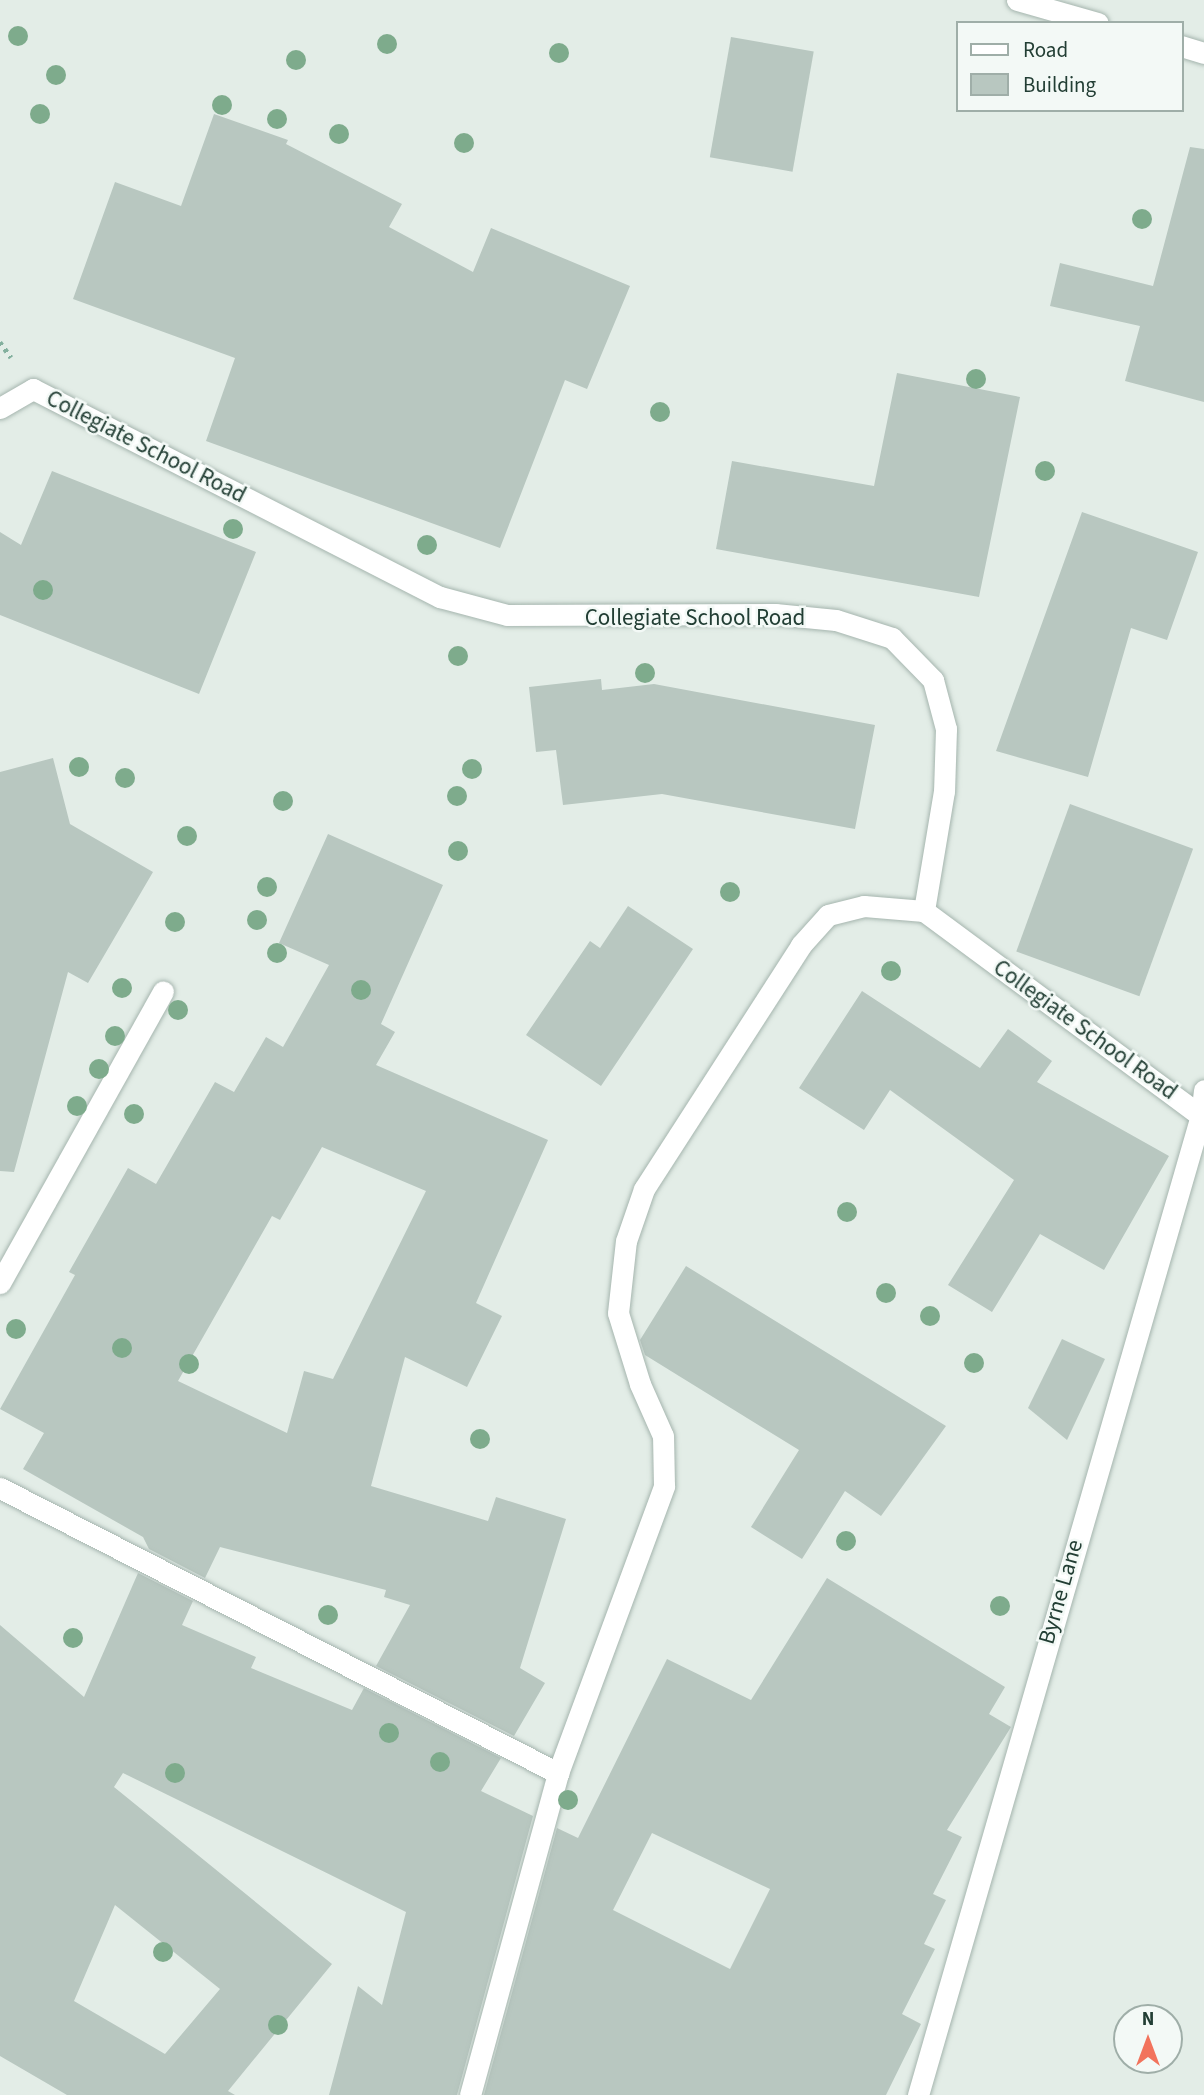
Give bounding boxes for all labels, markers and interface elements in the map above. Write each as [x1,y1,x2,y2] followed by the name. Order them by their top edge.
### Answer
[956,21,1183,112] legend
[1023,35,1068,65] text: Road
[1023,70,1096,100] text: Building
[41,385,251,509] street label: Collegiate School Road
[585,604,805,632] street label: Collegiate School Road
[988,954,1182,1106] street label: Collegiate School Road
[1033,1537,1089,1647] street label: Byrne Lane
[1113,2004,1183,2074] north arrow
[1142,2006,1154,2033] text: N

